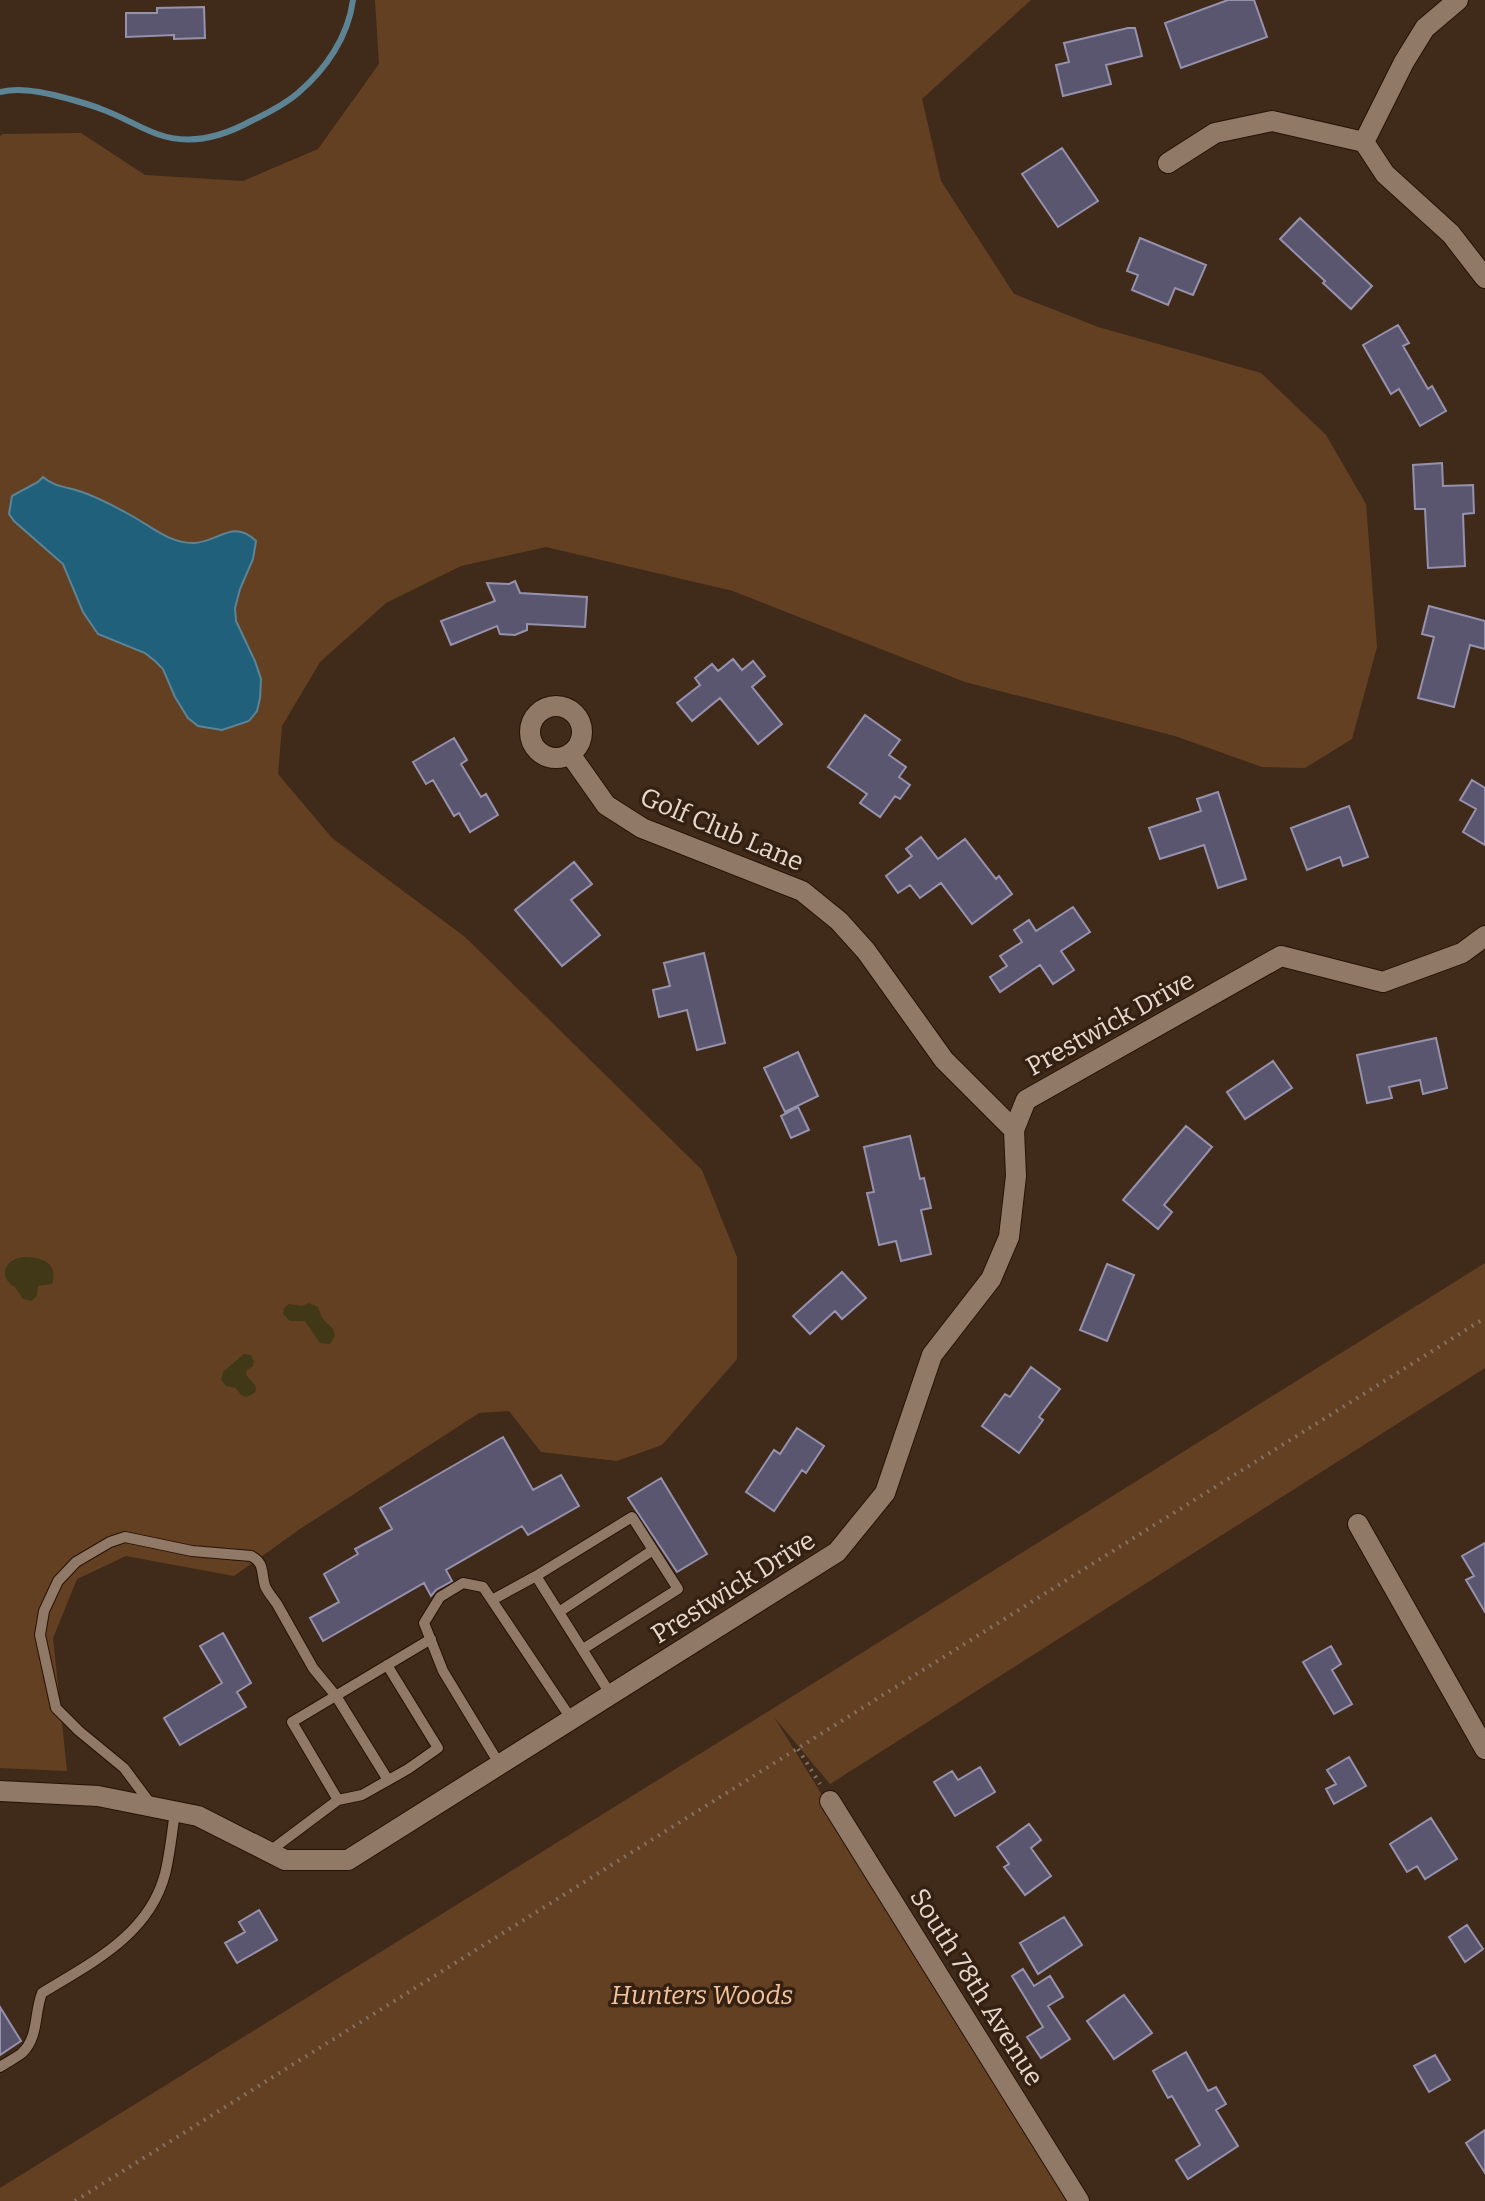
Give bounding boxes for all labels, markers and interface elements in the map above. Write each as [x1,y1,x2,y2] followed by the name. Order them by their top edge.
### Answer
[635,781,808,878] street label: Golf Club Lane
[1021,965,1200,1082] street label: Prestwick Drive
[646,1525,821,1650] street label: Prestwick Drive
[903,1883,1050,2092] street label: South 78th Avenue
[611,1980,793,2011] park label: Hunters Woods

